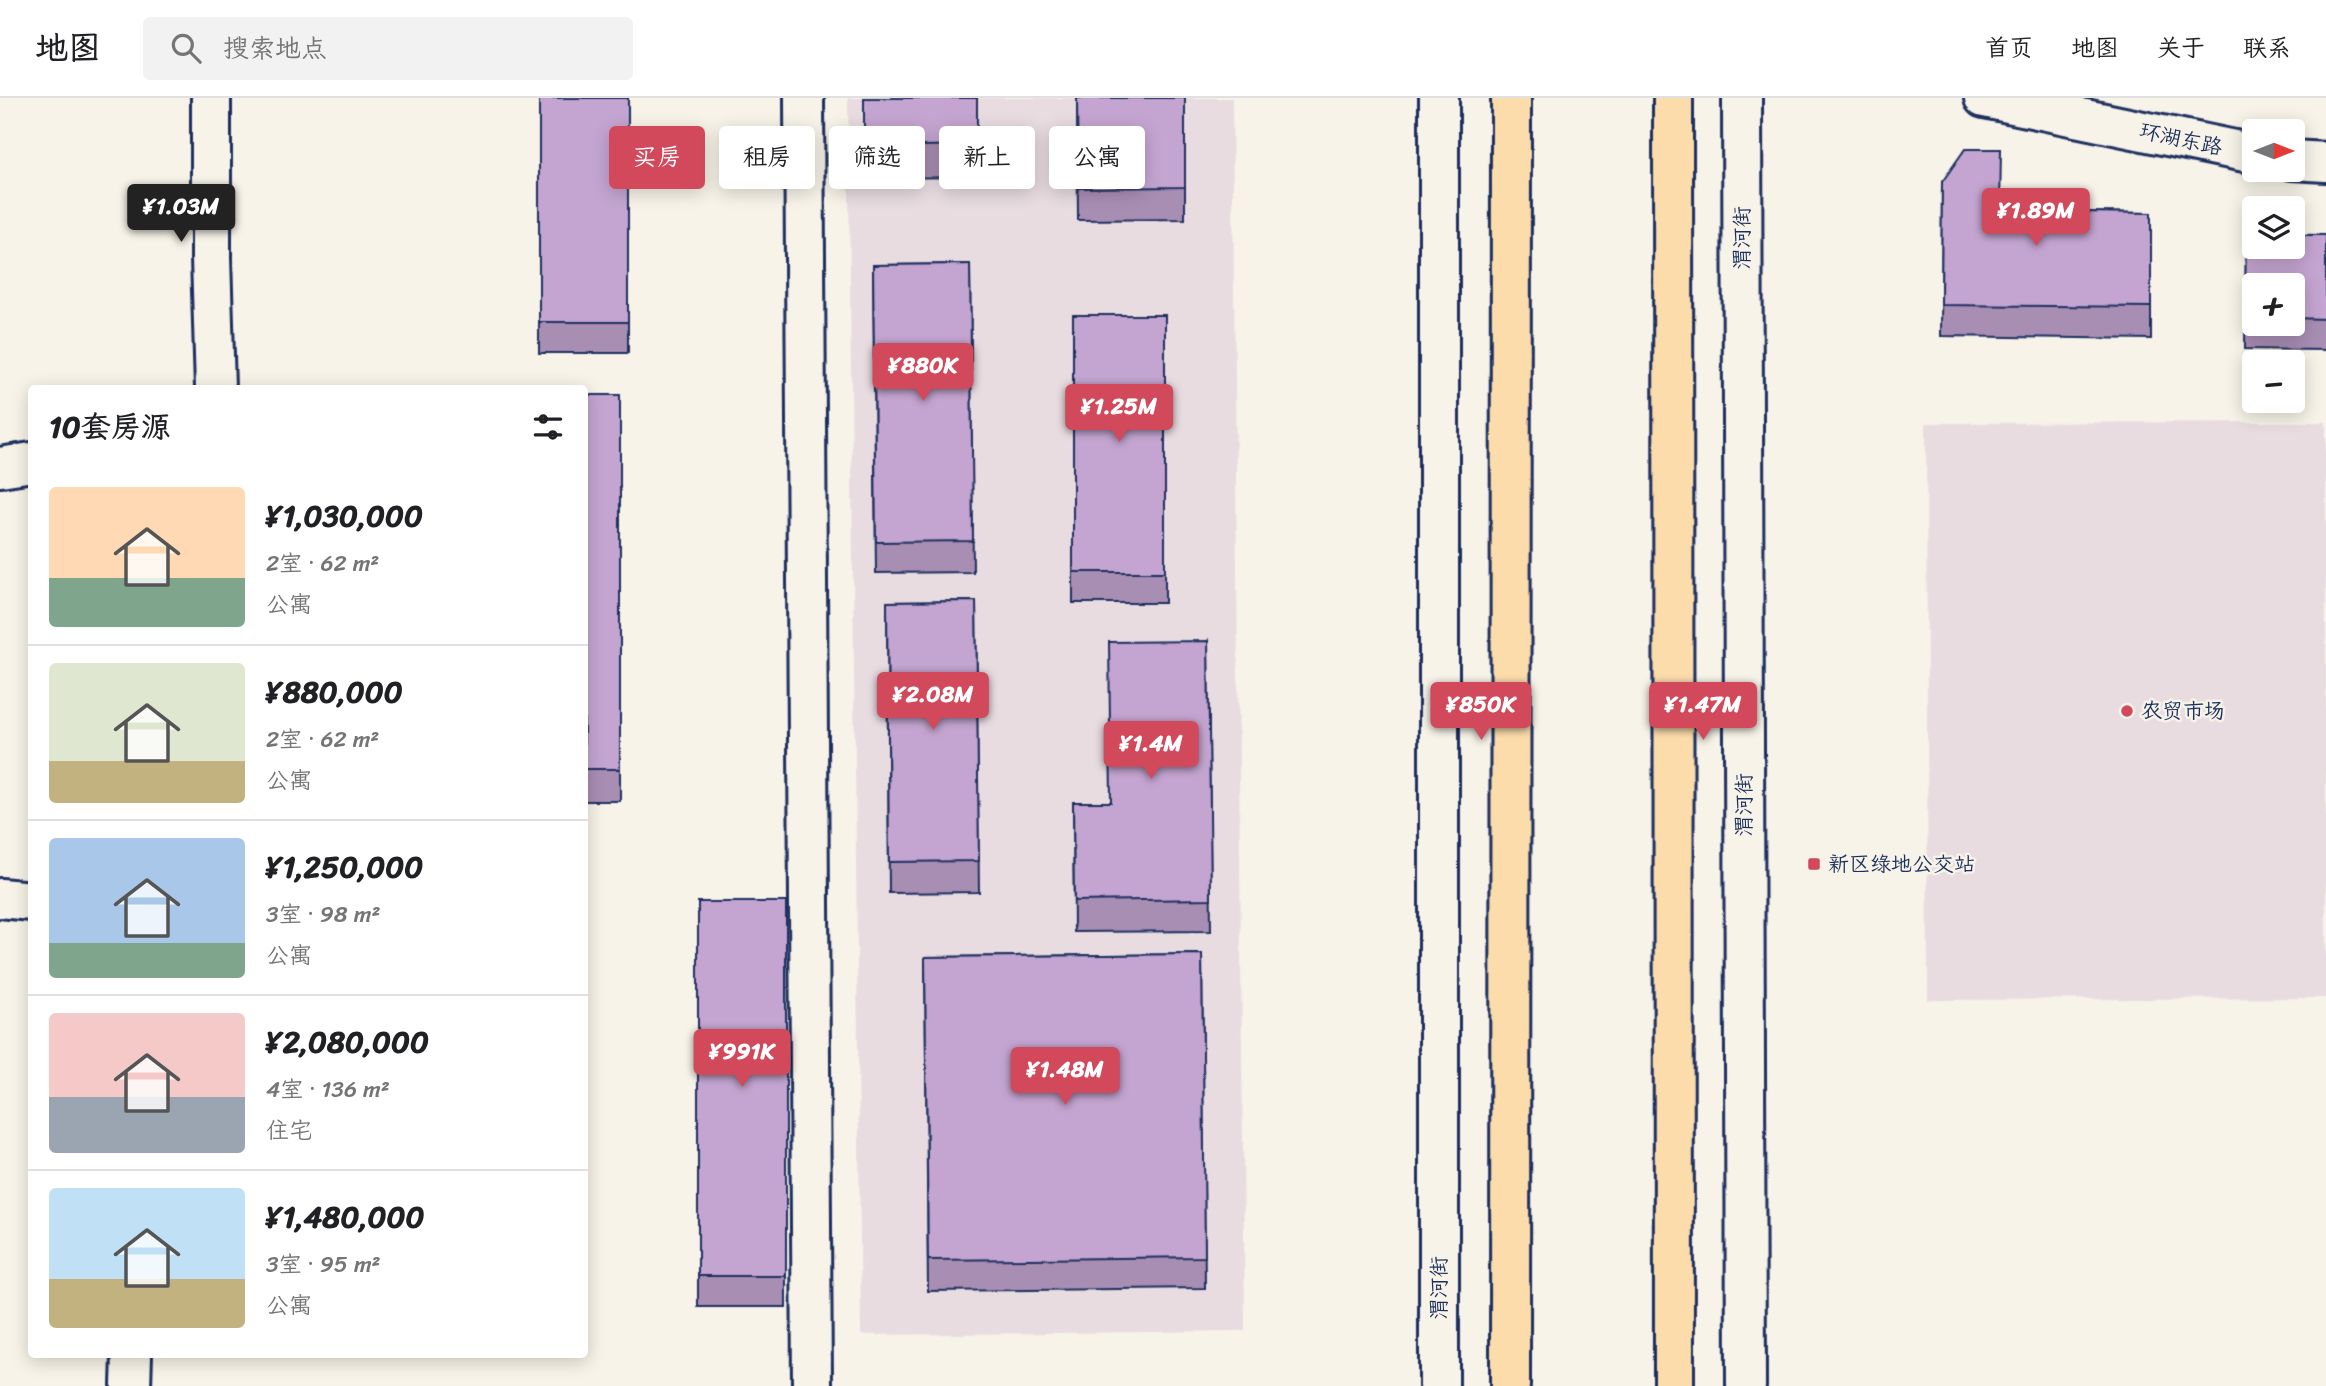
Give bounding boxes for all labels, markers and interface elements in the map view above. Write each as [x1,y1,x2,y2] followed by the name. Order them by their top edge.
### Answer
[143,17,633,80] search box
[35,19,101,77] text: 地图
[223,25,327,71] text: 搜索地点
[1985,27,2033,69] text: 首页
[2071,27,2119,69] text: 地图
[2157,27,2205,69] text: 关于
[2243,27,2291,69] text: 联系
[167,29,205,67] icon: search
[2136,112,2226,166] street label: 环湖东路
[2242,119,2305,182] north arrow
[2242,119,2305,413] map controls
[609,126,705,189] chip: 买房
[719,126,815,189] chip: 租房
[829,126,925,189] chip: 筛选
[939,126,1035,189] chip: 新上
[1049,126,1145,189] chip: 公寓
[124,184,238,244] pin: ¥1.03M
[143,186,219,227] text: ¥1.03M
[1979,188,2093,248] pin: ¥1.89M
[1998,190,2074,231] text: ¥1.89M
[2242,196,2305,259] button: layers
[1723,207,1761,270] street label: 渭河街
[2242,273,2305,336] button: +
[874,344,972,403] pin: ¥880K
[888,345,958,386] text: ¥880K
[2242,350,2305,413] button: −
[1062,384,1176,444] pin: ¥1.25M
[1081,386,1157,427] text: ¥1.25M
[49,400,171,454] text: 10套房源
[529,408,567,446] icon: filters
[266,489,423,543] text: ¥1,030,000
[105,515,189,599] icon: home
[266,543,379,584] text: 2室 · 62 m²
[266,584,312,625] text: 公寓
[266,665,403,719] text: ¥880,000
[876,672,990,732] pin: ¥2.08M
[893,674,973,715] text: ¥2.08M
[1432,682,1530,742] pin: ¥850K
[1646,682,1760,742] pin: ¥1.47M
[1446,684,1516,725] text: ¥850K
[1665,684,1741,725] text: ¥1.47M
[105,691,189,775] icon: home
[2141,692,2225,730] place label: 农贸市场
[2119,703,2135,719] marker: 农贸市场
[266,719,379,760] text: 2室 · 62 m²
[1102,722,1200,781] pin: ¥1.4M
[1120,723,1182,764] text: ¥1.4M
[266,760,312,801] text: 公寓
[1725,774,1763,837] street label: 渭河街
[266,840,423,894] text: ¥1,250,000
[1828,845,1975,883] place label: 新区绿地公交站
[1806,856,1822,872] marker: 新区绿地公交站
[105,866,189,950] icon: home
[266,894,380,935] text: 3室 · 98 m²
[266,935,312,976] text: 公寓
[266,1015,429,1069] text: ¥2,080,000
[693,1030,791,1089] pin: ¥991K
[710,1031,774,1072] text: ¥991K
[105,1041,189,1125] icon: home
[1008,1048,1122,1107] pin: ¥1.48M
[1027,1049,1103,1090] text: ¥1.48M
[266,1069,390,1110] text: 4室 · 136 m²
[266,1110,312,1151] text: 住宅
[266,1190,424,1244] text: ¥1,480,000
[105,1216,189,1300] icon: home
[266,1244,381,1285] text: 3室 · 95 m²
[1420,1257,1458,1320] street label: 渭河街
[266,1285,312,1326] text: 公寓

